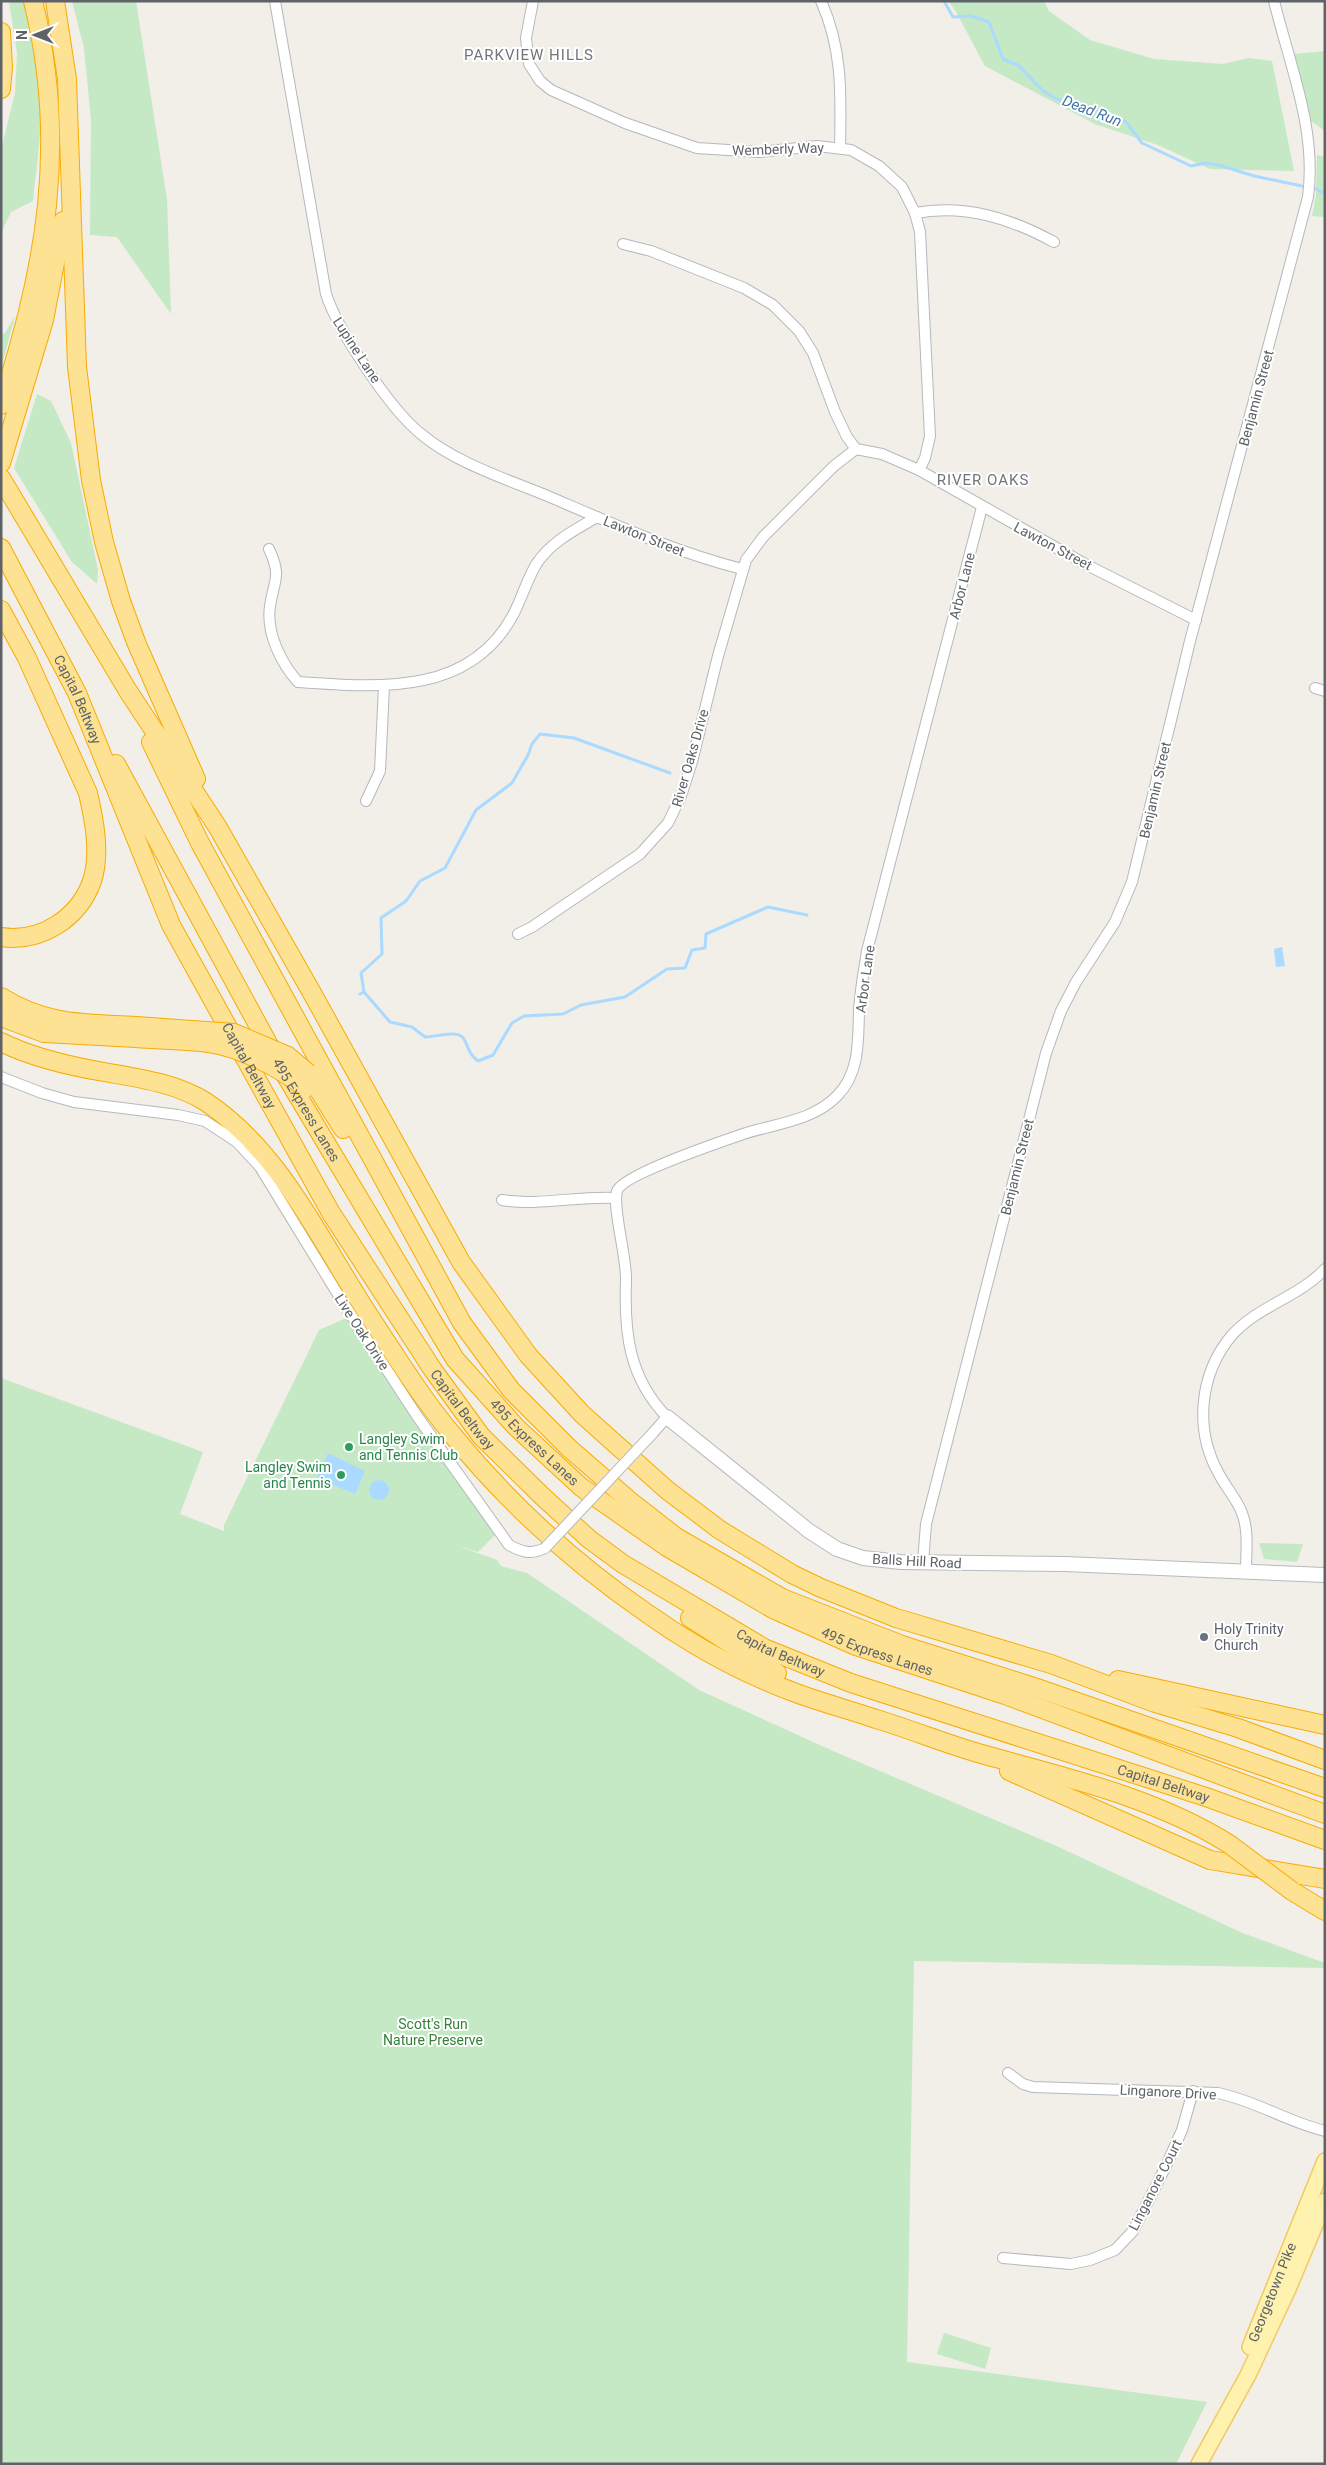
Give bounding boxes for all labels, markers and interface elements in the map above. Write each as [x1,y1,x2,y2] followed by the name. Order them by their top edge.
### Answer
[10,10,60,60] north arrow
[14,30,30,40] text: N
[464,46,594,64] district label: PARKVIEW HILLS
[1060,91,1124,131] water label: Dead Run
[732,139,825,159] street label: Wemberly Way
[330,314,384,386] street label: Lupine Lane
[1236,348,1277,448] street label: Benjamin Street
[937,471,1029,489] district label: RIVER OAKS
[601,512,687,560] street label: Lawton Street
[1011,519,1095,574] street label: Lawton Street
[946,551,978,621] street label: Arbor Lane
[51,652,105,747] street label: Capital Beltway
[668,707,712,809] street label: River Oaks Drive
[1136,740,1174,840] street label: Benjamin Street
[852,944,878,1014] street label: Arbor Lane
[219,1020,280,1112] street label: Capital Beltway
[270,1056,343,1165] street label: 495 Express Lanes
[997,1117,1037,1217] street label: Benjamin Street
[331,1291,393,1373] street label: Live Oak Drive
[427,1366,498,1453] street label: Capital Beltway
[487,1396,582,1489] street label: 495 Express Lanes
[359,1431,458,1463] place label: Langley Swim and Tennis Club
[343,1441,355,1453] marker: Langley Swim and Tennis Club
[245,1459,331,1491] place label: Langley Swim and Tennis
[335,1469,347,1481] marker: Langley Swim and Tennis
[872,1551,962,1571] street label: Balls Hill Road
[1214,1621,1284,1653] place label: Holy Trinity Church
[819,1624,935,1679] street label: 495 Express Lanes
[733,1625,828,1680] street label: Capital Beltway
[1198,1631,1210,1643] marker: Holy Trinity Church
[1115,1761,1212,1806] street label: Capital Beltway
[383,2016,483,2048] park label: Scott's Run Nature Preserve
[1119,2081,1217,2103] street label: Linganore Drive
[1125,2137,1185,2233] street label: Linganore Court
[1245,2240,1299,2344] street label: Georgetown Pike

